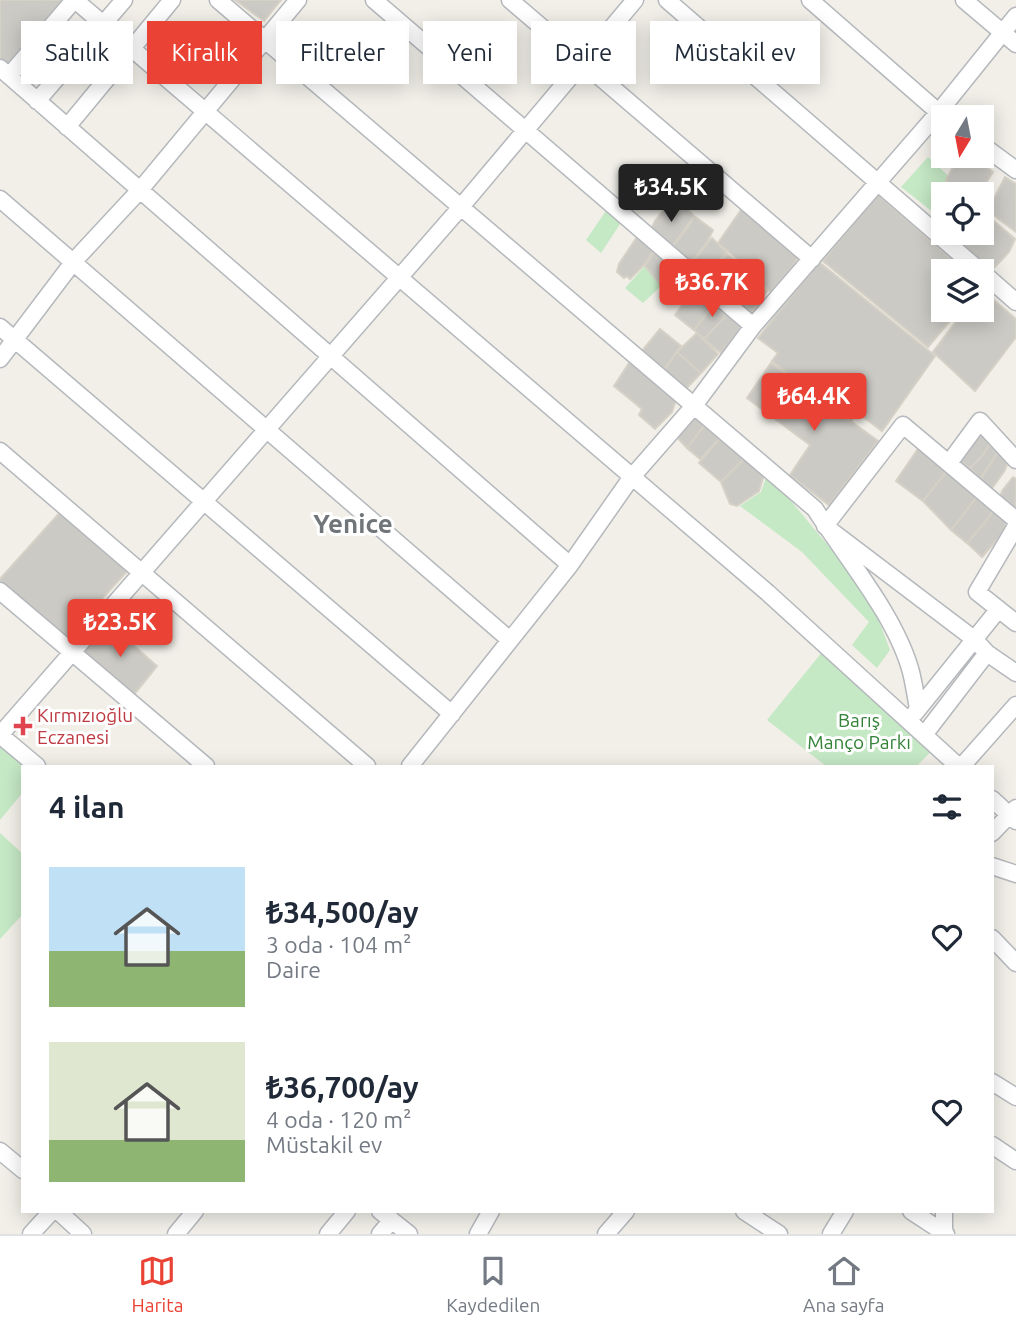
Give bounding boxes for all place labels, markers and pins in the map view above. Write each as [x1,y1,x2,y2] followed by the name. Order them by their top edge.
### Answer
[614,164,728,224] pin: ₺34.5K
[655,260,769,319] pin: ₺36.7K
[757,374,871,433] pin: ₺64.4K
[63,600,177,659] pin: ₺23.5K
[37,704,133,748] place label: Kırmızıoğlu Eczanesi
[15,718,31,734] marker: Kırmızıoğlu Eczanesi

